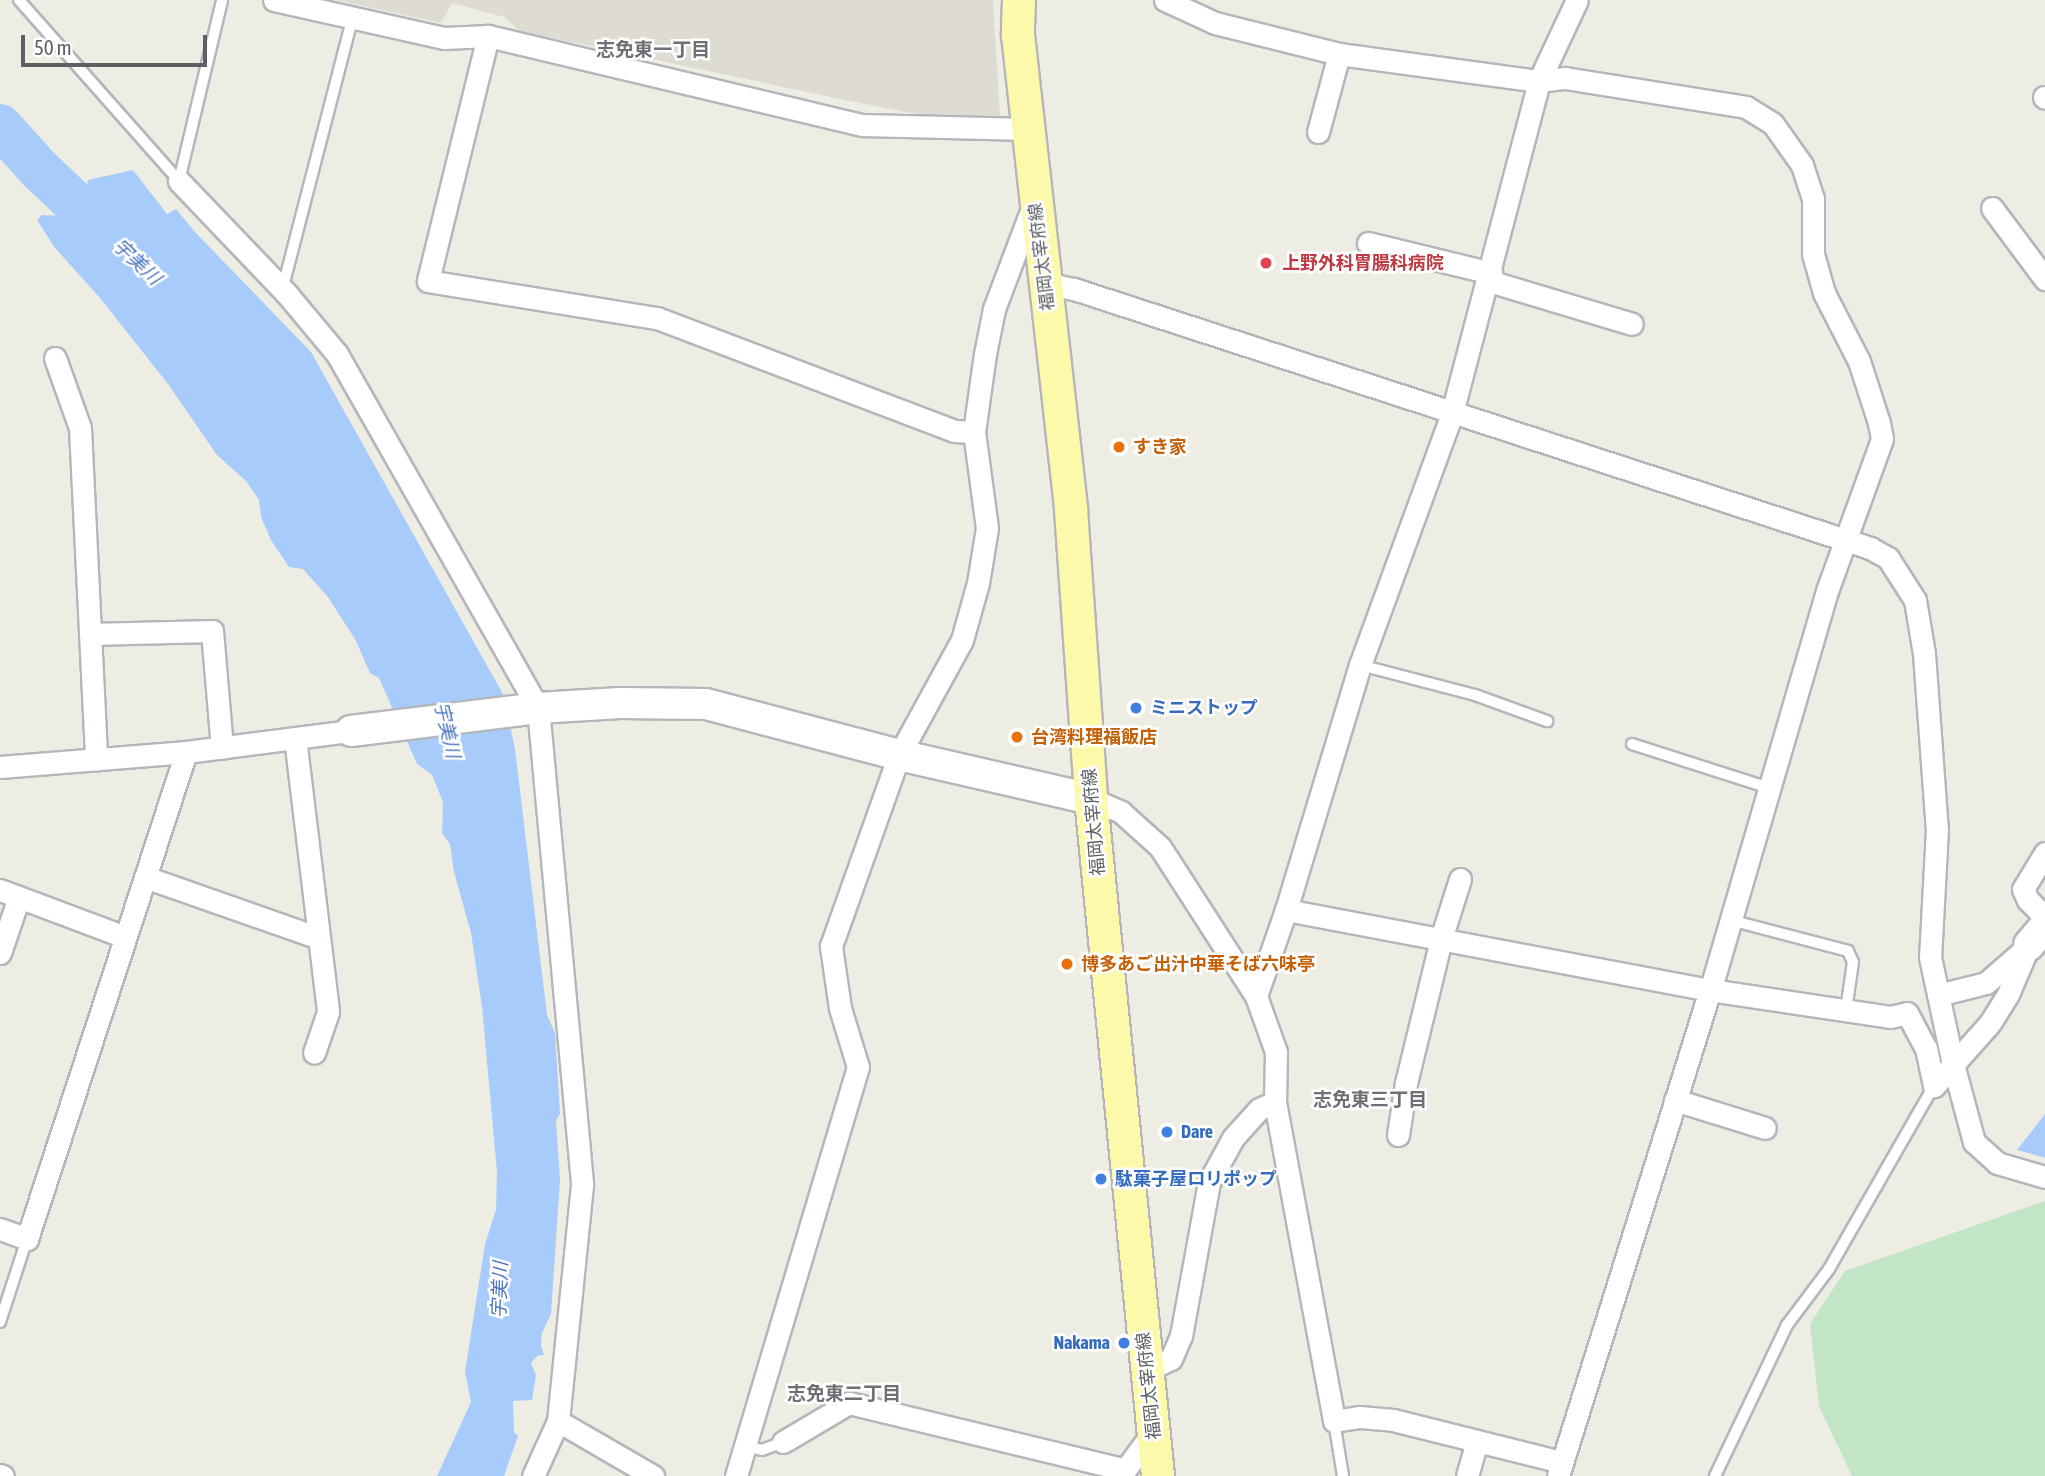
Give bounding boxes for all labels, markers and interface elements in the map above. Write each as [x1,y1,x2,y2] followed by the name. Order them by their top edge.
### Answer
[24,21,210,65] scale bar
[34,35,72,59] text: 50 m
[596,39,710,61] district label: 志免東一丁目
[1025,202,1059,312] street label: 福岡太宰府線
[108,234,166,290] water label: 宇美川
[1282,252,1444,274] place label: 上野外科胃腸科病院
[1256,253,1276,273] marker: 上野外科胃腸科病院
[1133,436,1187,458] place label: すき家
[1111,439,1127,455] marker: すき家
[1150,697,1258,719] place label: ミニストップ
[429,700,465,760] water label: 宇美川
[1128,700,1144,716] marker: ミニストップ
[1031,726,1157,748] place label: 台湾料理福飯店
[1009,729,1025,745] marker: 台湾料理福飯店
[1079,767,1109,877] street label: 福岡太宰府線
[1081,953,1315,975] place label: 博多あご出汁中華そば六味亭
[1059,956,1075,972] marker: 博多あご出汁中華そば六味亭
[1313,1089,1427,1111] district label: 志免東三丁目
[1181,1121,1213,1143] place label: Dare
[1159,1124,1175,1140] marker: Dare
[1115,1168,1277,1190] place label: 駄菓子屋ロリポップ
[1093,1171,1109,1187] marker: 駄菓子屋ロリポップ
[488,1261,512,1319] water label: 宇美川
[1133,1331,1165,1441] street label: 福岡太宰府線
[1053,1332,1110,1354] place label: Nakama
[1116,1335,1132,1351] marker: Nakama
[787,1383,901,1405] district label: 志免東二丁目

